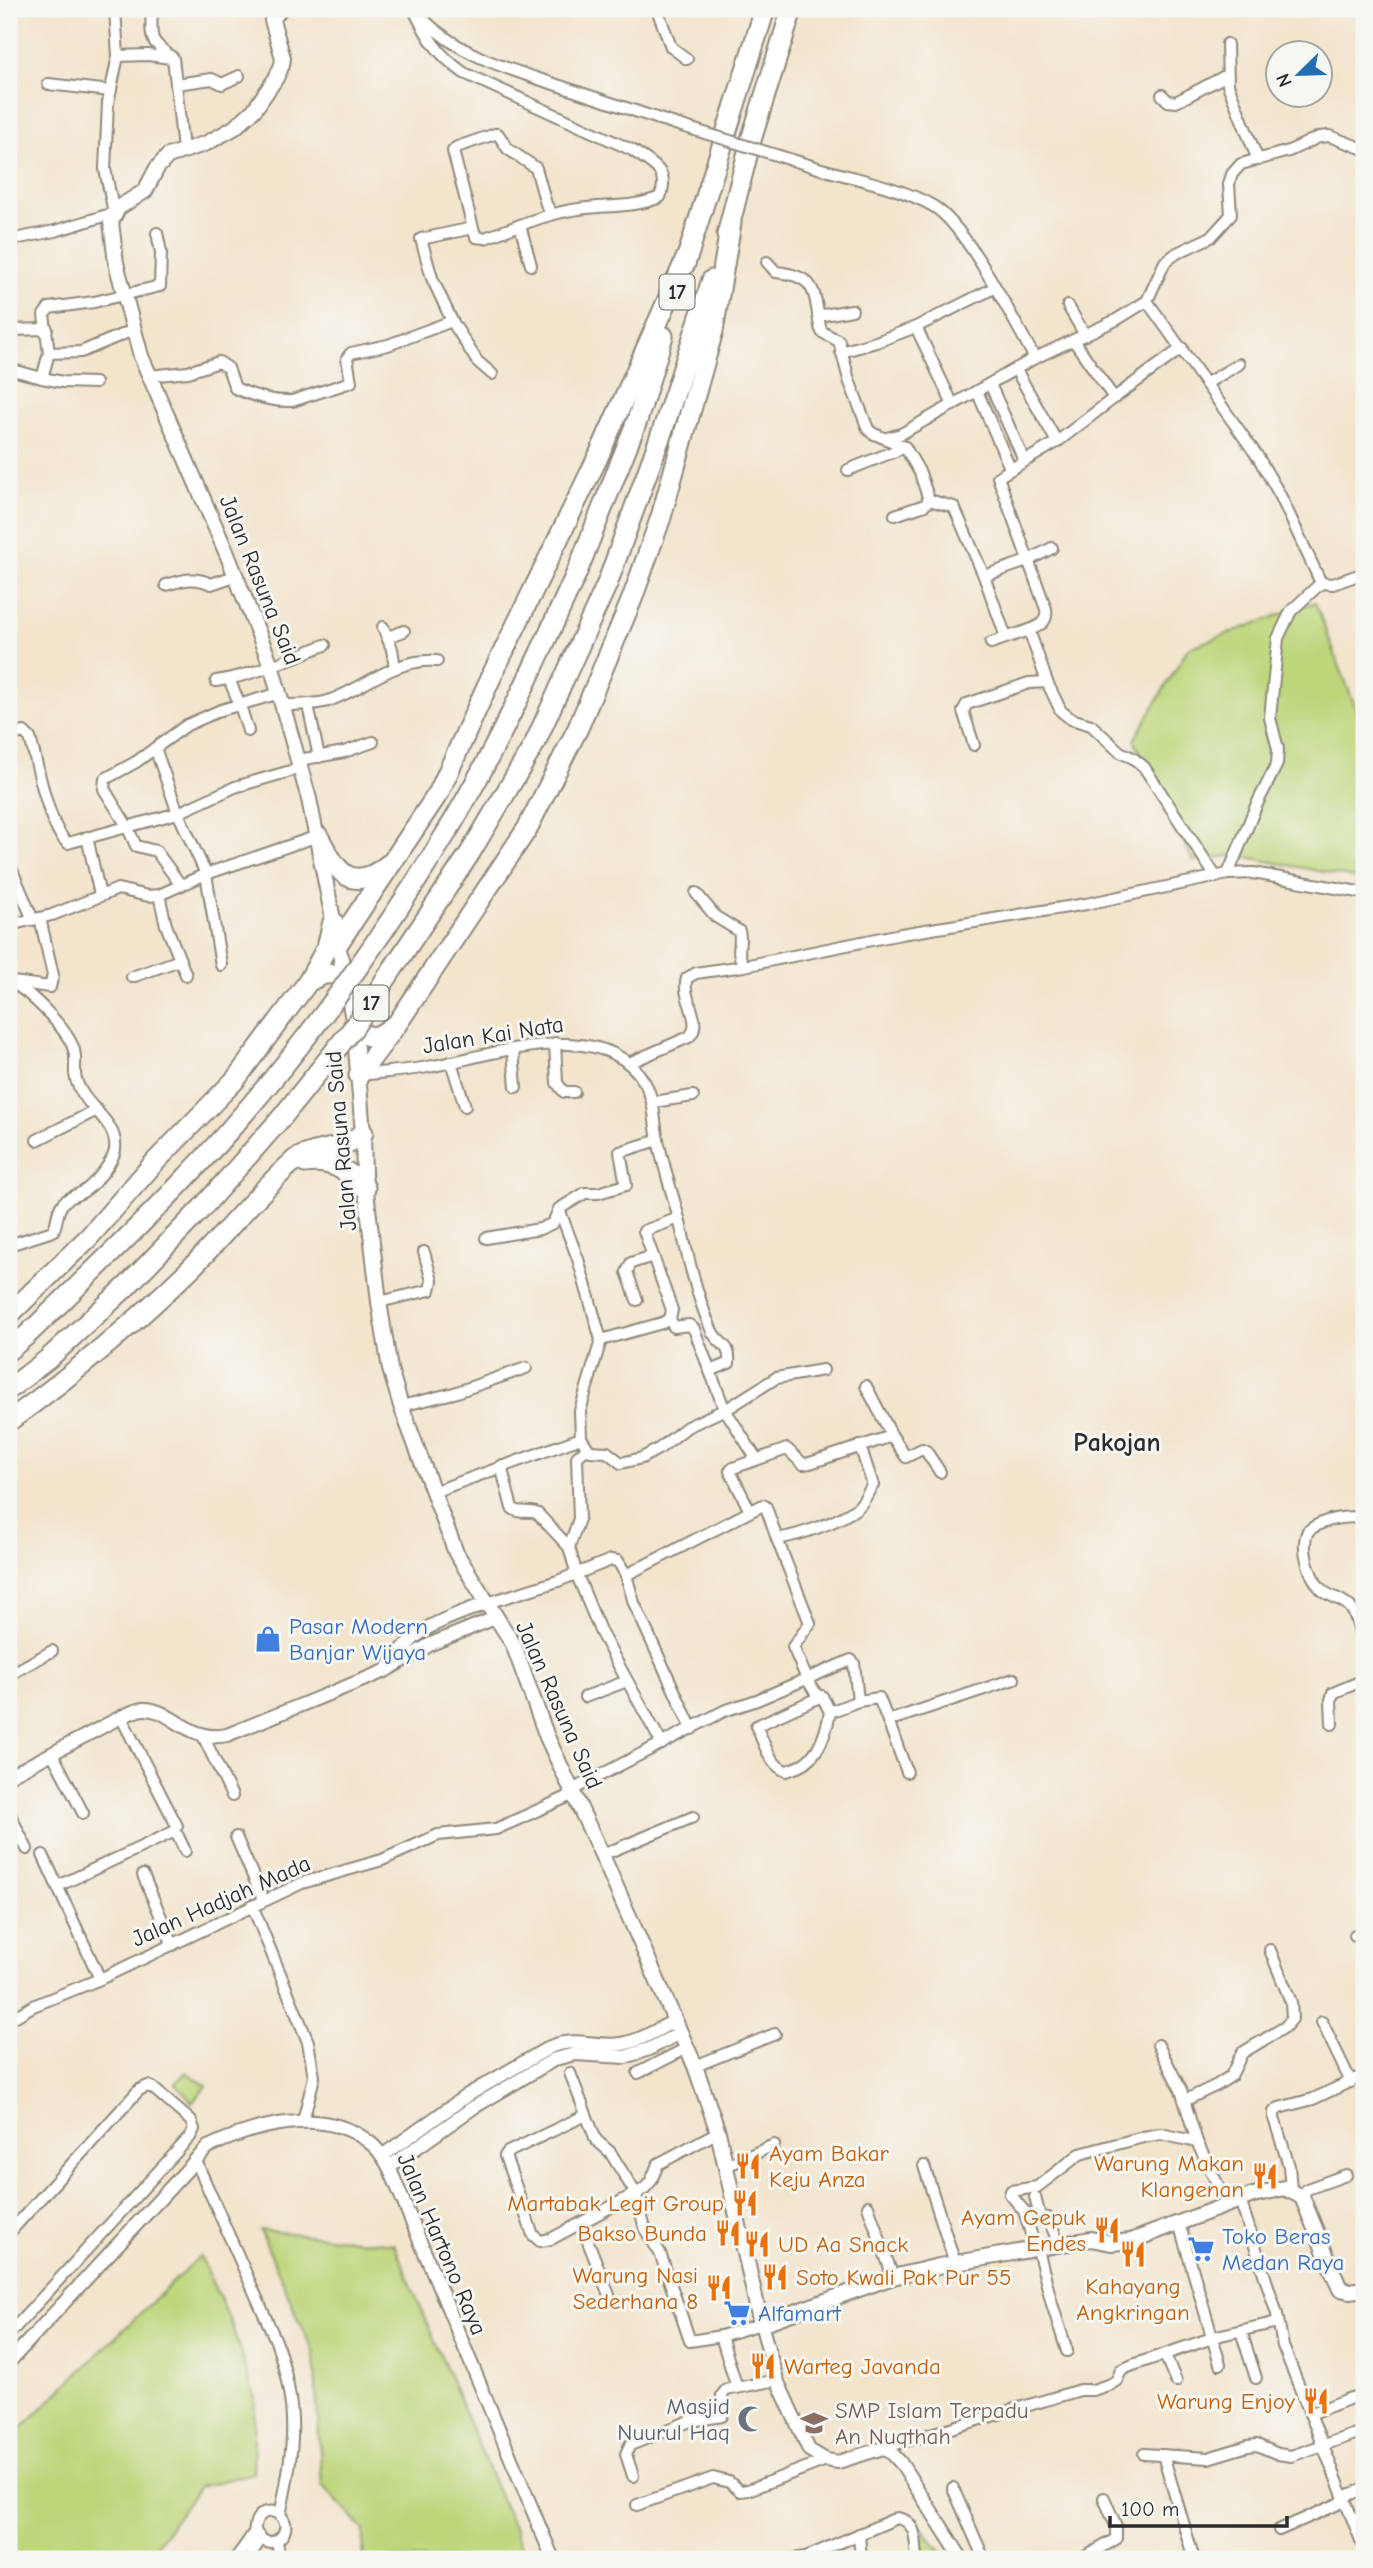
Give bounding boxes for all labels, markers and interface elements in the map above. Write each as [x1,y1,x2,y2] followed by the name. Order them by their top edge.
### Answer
[1264,38,1334,108] north arrow
[1272,70,1297,90] text: N
[660,274,694,310] road number: 17
[214,491,306,669] street label: Jalan Rasuna Said
[354,986,388,1020] road number: 17
[421,1011,565,1059] street label: Jalan Kai Nata
[320,1050,362,1232] street label: Jalan Rasuna Said
[1073,1428,1161,1458] district label: Pakojan
[289,1613,428,1666] place label: Pasar Modern Banjar Wijaya
[510,1617,608,1793] street label: Jalan Rasuna Said
[253,1624,283,1654] shop icon: Pasar Modern Banjar Wijaya
[127,1849,315,1953] street label: Jalan Hadjah Mada
[769,2140,890,2193] place label: Ayam Bakar Keju Anza
[391,2149,493,2339] street label: Jalan Hartono Raya
[1094,2150,1244,2203] place label: Warung Makan Klangenan
[733,2151,763,2181] restaurant icon: Ayam Bakar Keju Anza
[1250,2161,1280,2191] restaurant icon: Warung Makan Klangenan
[730,2188,760,2218] restaurant icon: Martabak Legit Group
[507,2190,724,2217] place label: Martabak Legit Group
[961,2204,1086,2257] place label: Ayam Gepuk Endes
[1092,2215,1122,2245] restaurant icon: Ayam Gepuk Endes
[713,2218,743,2248] restaurant icon: Bakso Bunda
[578,2220,707,2247] place label: Bakso Bunda
[1222,2223,1344,2276] place label: Toko Beras Medan Raya
[742,2229,772,2259] restaurant icon: UD Aa Snack
[778,2231,908,2258] place label: UD Aa Snack
[1186,2234,1216,2264] supermarket icon: Toko Beras Medan Raya
[1118,2239,1148,2269] restaurant icon: Kahayang Angkringan
[572,2262,698,2315] place label: Warung Nasi Sederhana 8
[760,2262,790,2292] restaurant icon: Soto Kwali Pak Pur 55
[796,2264,1011,2291] place label: Soto Kwali Pak Pur 55
[704,2273,734,2303] restaurant icon: Warung Nasi Sederhana 8
[1076,2273,1190,2326] place label: Kahayang Angkringan
[722,2298,752,2328] supermarket icon: Alfamart
[758,2300,842,2327] place label: Alfamart
[748,2351,778,2381] restaurant icon: Warteg Javanda
[784,2353,941,2380] place label: Warteg Javanda
[1301,2386,1331,2416] restaurant icon: Warung Enjoy
[1157,2388,1296,2415] place label: Warung Enjoy
[617,2393,730,2446] place label: Masjid Nuurul Haq
[835,2397,1029,2450] place label: SMP Islam Terpadu An Nuqthah
[736,2404,766,2434] mosque icon: Masjid Nuurul Haq
[799,2408,829,2438] school or university icon: SMP Islam Terpadu An Nuqthah
[1110,2484,1287,2528] scale bar
[1121,2497,1179,2521] text: 100 m

